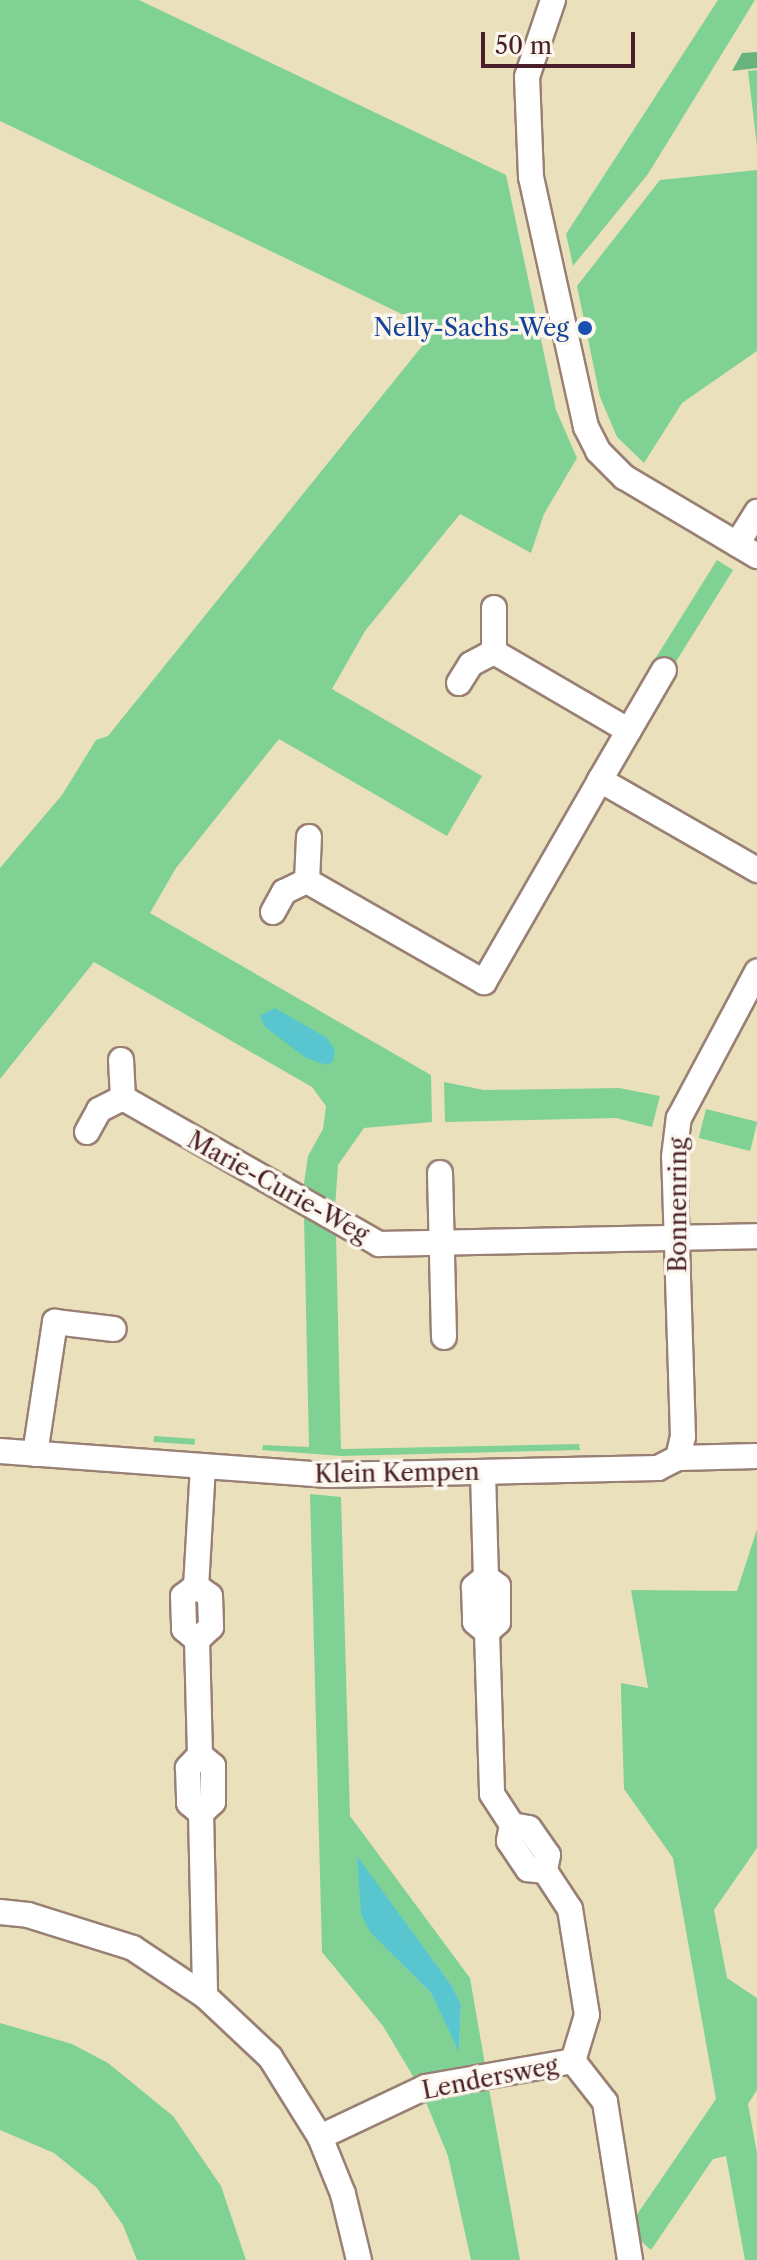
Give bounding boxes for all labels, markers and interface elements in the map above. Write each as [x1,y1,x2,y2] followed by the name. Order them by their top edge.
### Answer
[485,16,639,66] scale bar
[495,31,552,60] text: 50 m
[374,314,569,342] place label: Nelly-Sachs-Weg
[576,319,594,337] marker: Nelly-Sachs-Weg
[182,1125,374,1249] street label: Marie-Curie-Weg
[664,1137,692,1273] street label: Bonnenring
[314,1457,480,1489] street label: Klein Kempen
[420,2051,560,2105] street label: Lendersweg

